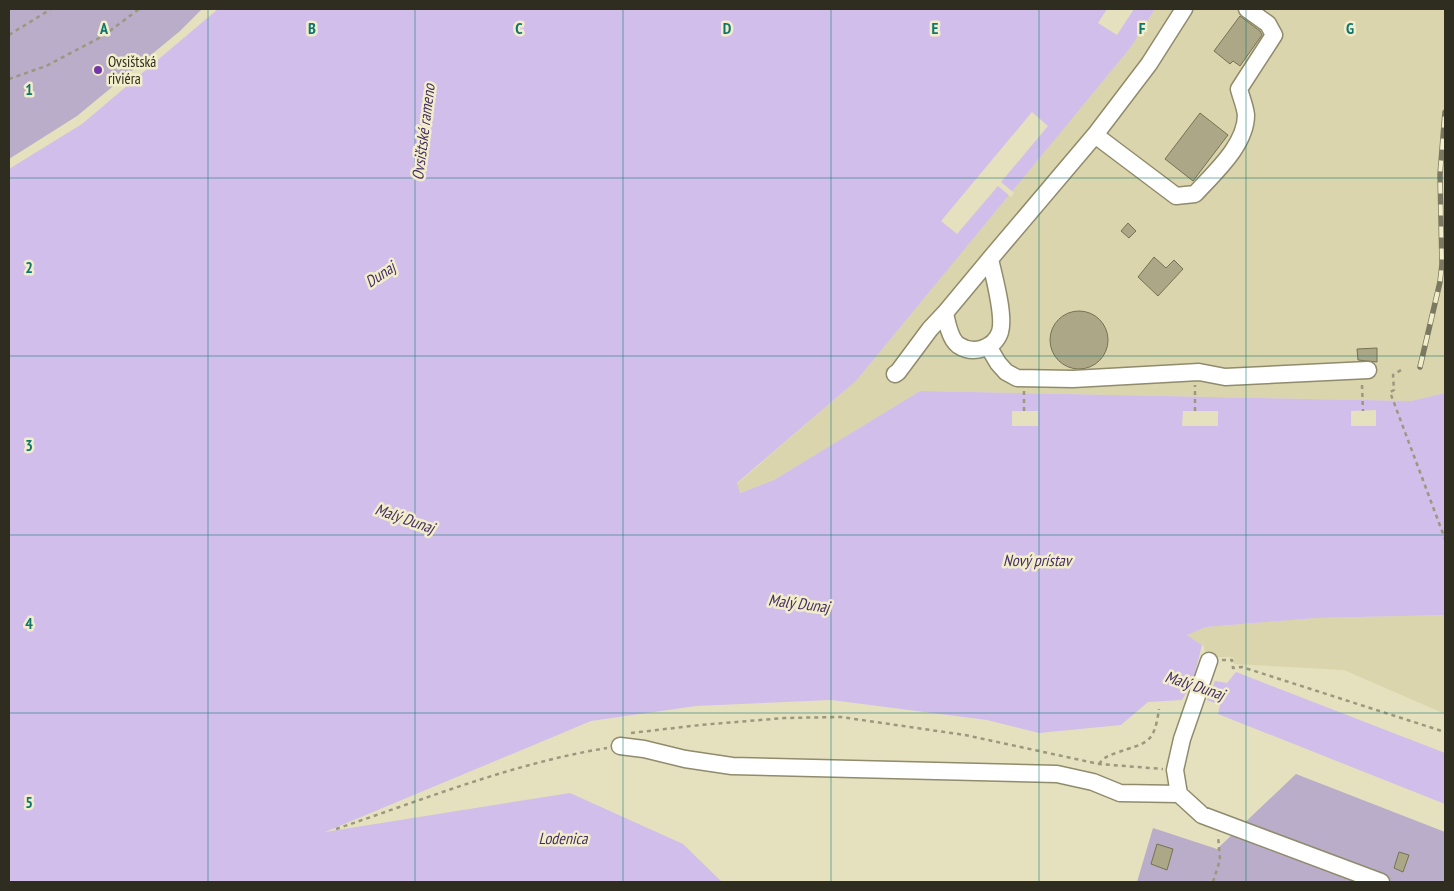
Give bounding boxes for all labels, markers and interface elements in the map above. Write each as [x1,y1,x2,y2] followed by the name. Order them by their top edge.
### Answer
[99,18,109,38] text: A
[308,18,316,38] text: B
[515,18,523,38] text: C
[723,18,732,38] text: D
[932,18,939,38] text: E
[1139,18,1146,38] text: F
[1346,18,1354,38] text: G
[108,52,156,88] place label: Ovsištská riviéra
[92,64,104,76] marker: Ovsištská riviéra
[25,79,33,99] text: 1
[407,82,439,181] water label: Ovsištské rameno
[361,255,401,291] water label: Dunaj
[25,257,33,277] text: 2
[25,435,33,455] text: 3
[373,499,440,538] water label: Malý Dunaj
[1003,550,1074,570] water label: Nový prístav
[767,589,833,617] water label: Malý Dunaj
[25,613,33,633] text: 4
[1163,666,1230,705] water label: Malý Dunaj
[25,792,33,812] text: 5
[539,828,589,848] water label: Lodenica

